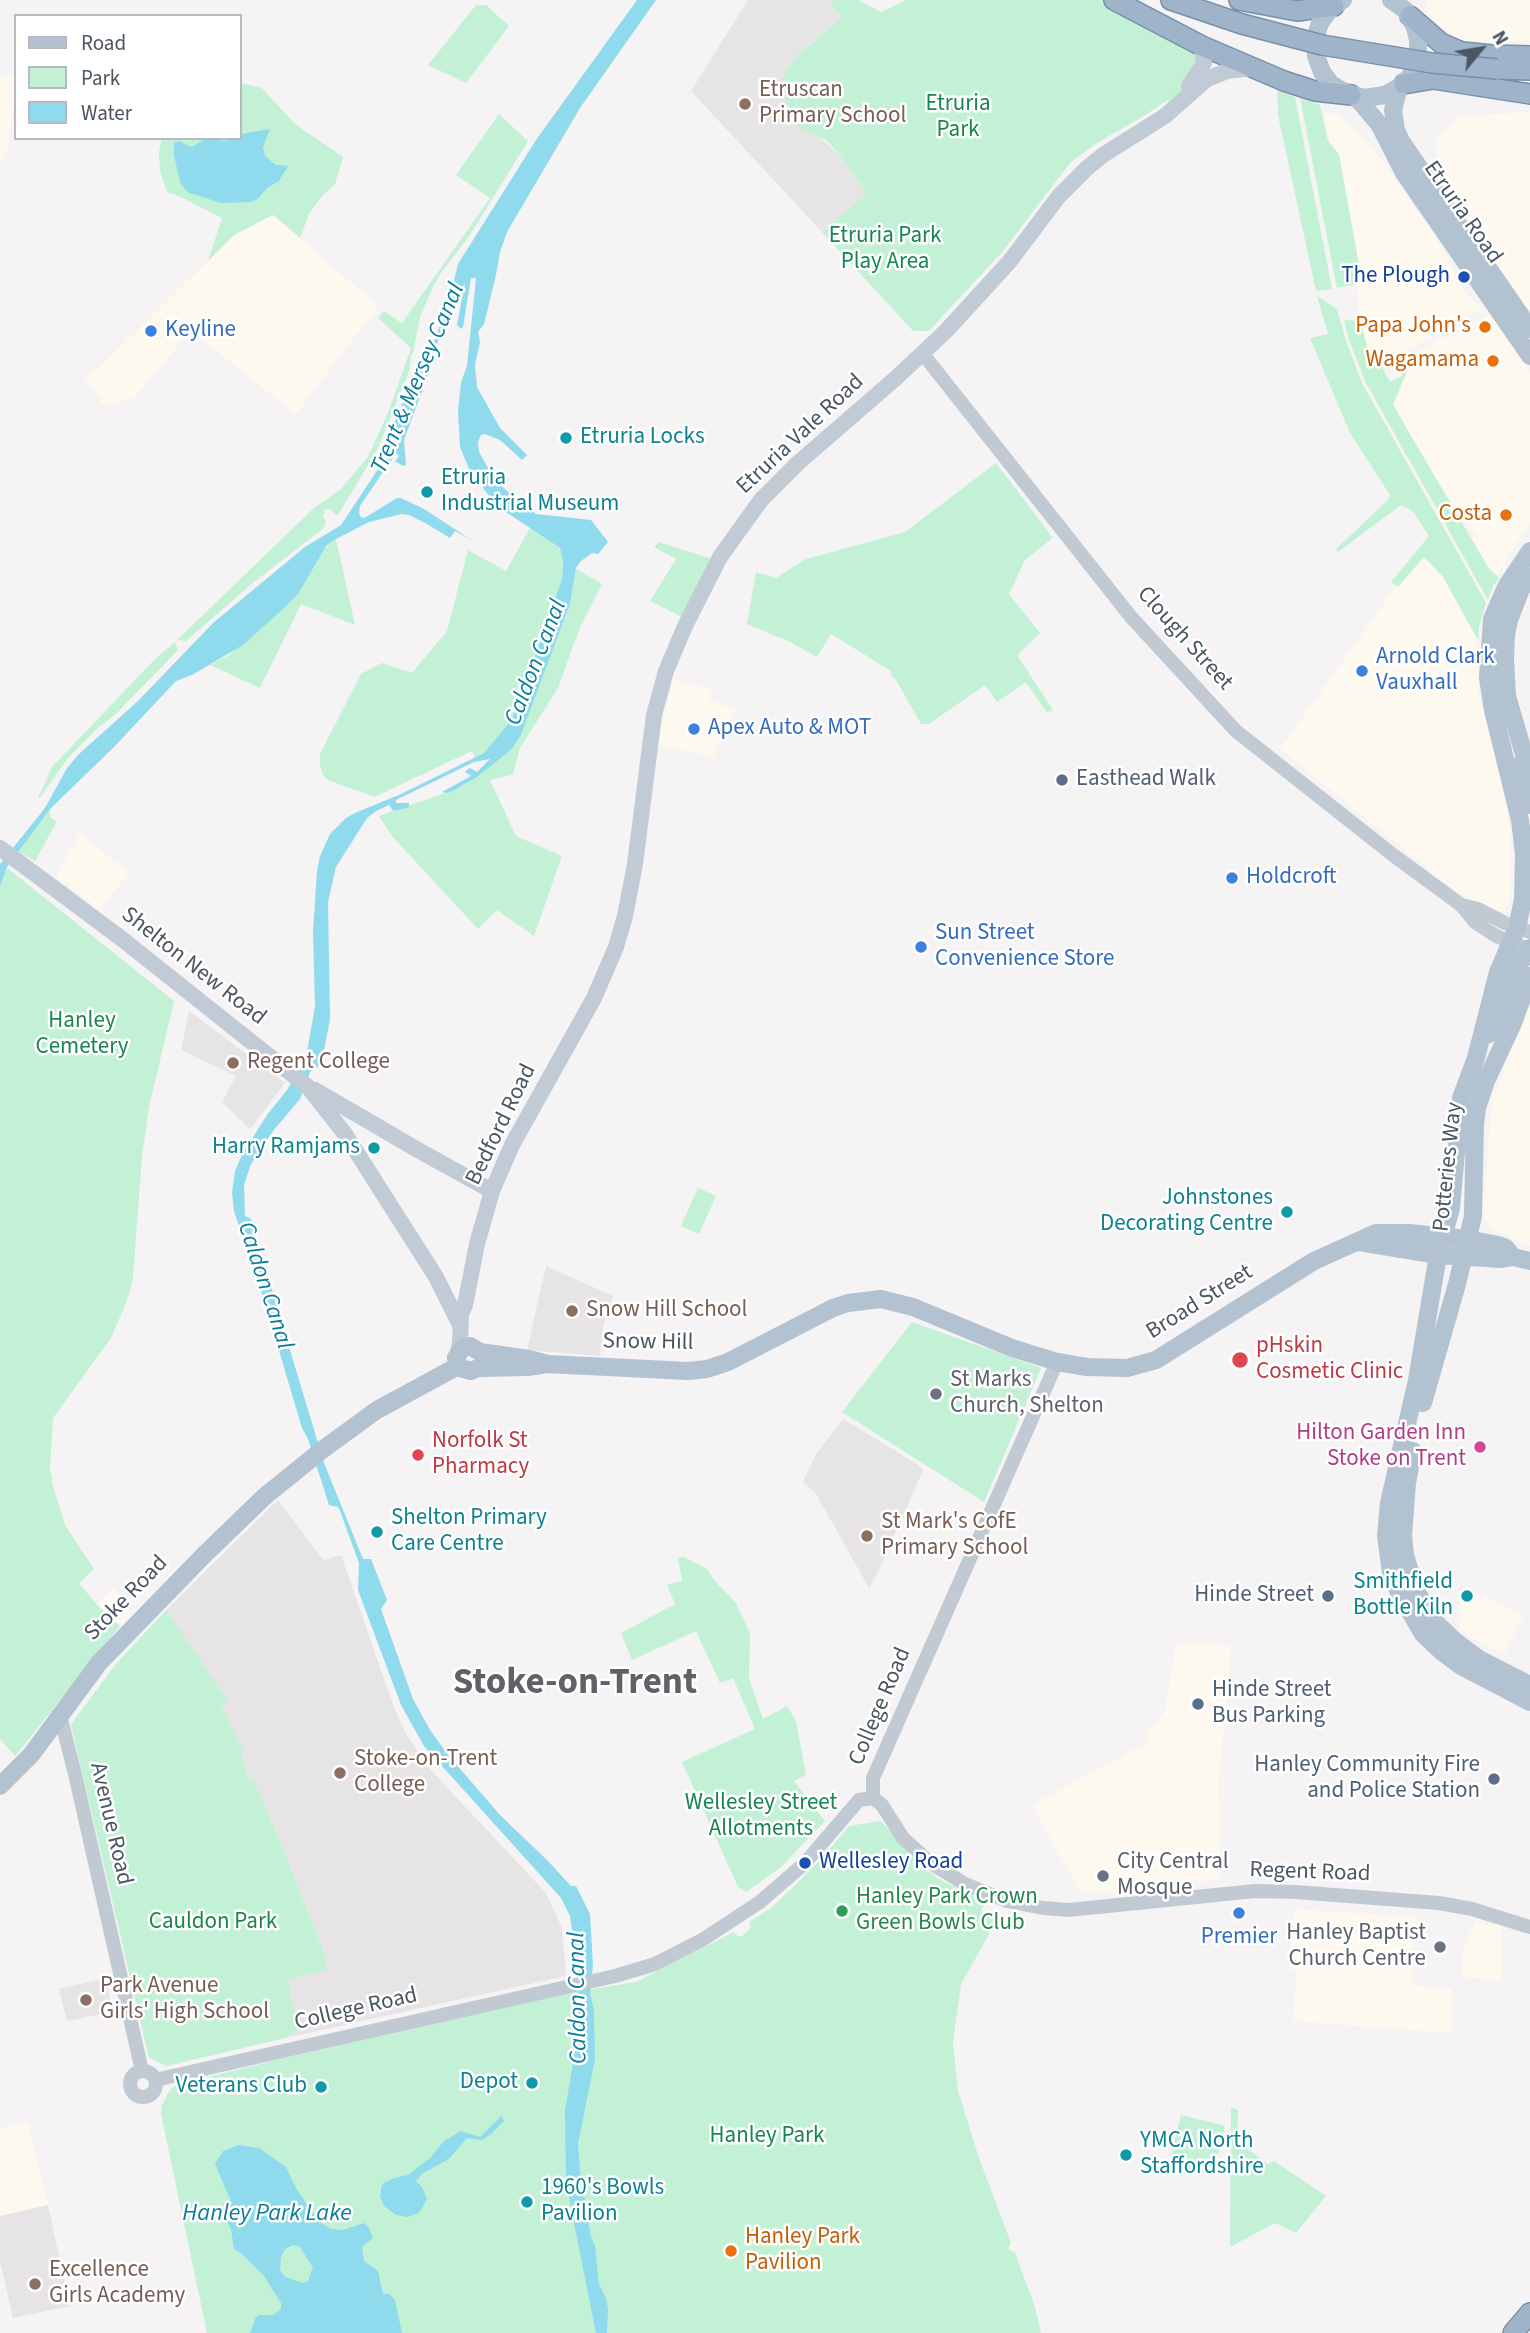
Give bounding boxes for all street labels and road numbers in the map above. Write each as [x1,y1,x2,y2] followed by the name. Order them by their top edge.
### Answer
[1417,156,1507,270] street label: Etruria Road
[732,369,870,501] street label: Etruria Vale Road
[1130,581,1238,697] street label: Clough Street
[115,902,271,1032] street label: Shelton New Road
[461,1060,543,1190] street label: Bedford Road
[1428,1101,1470,1233] street label: Potteries Way
[1142,1260,1258,1346] street label: Broad Street
[602,1328,694,1358] street label: Snow Hill
[80,1551,174,1647] street label: Stoke Road
[844,1644,918,1770] street label: College Road
[83,1760,137,1888] street label: Avenue Road
[1249,1857,1371,1889] street label: Regent Road
[292,1982,420,2038] street label: College Road

